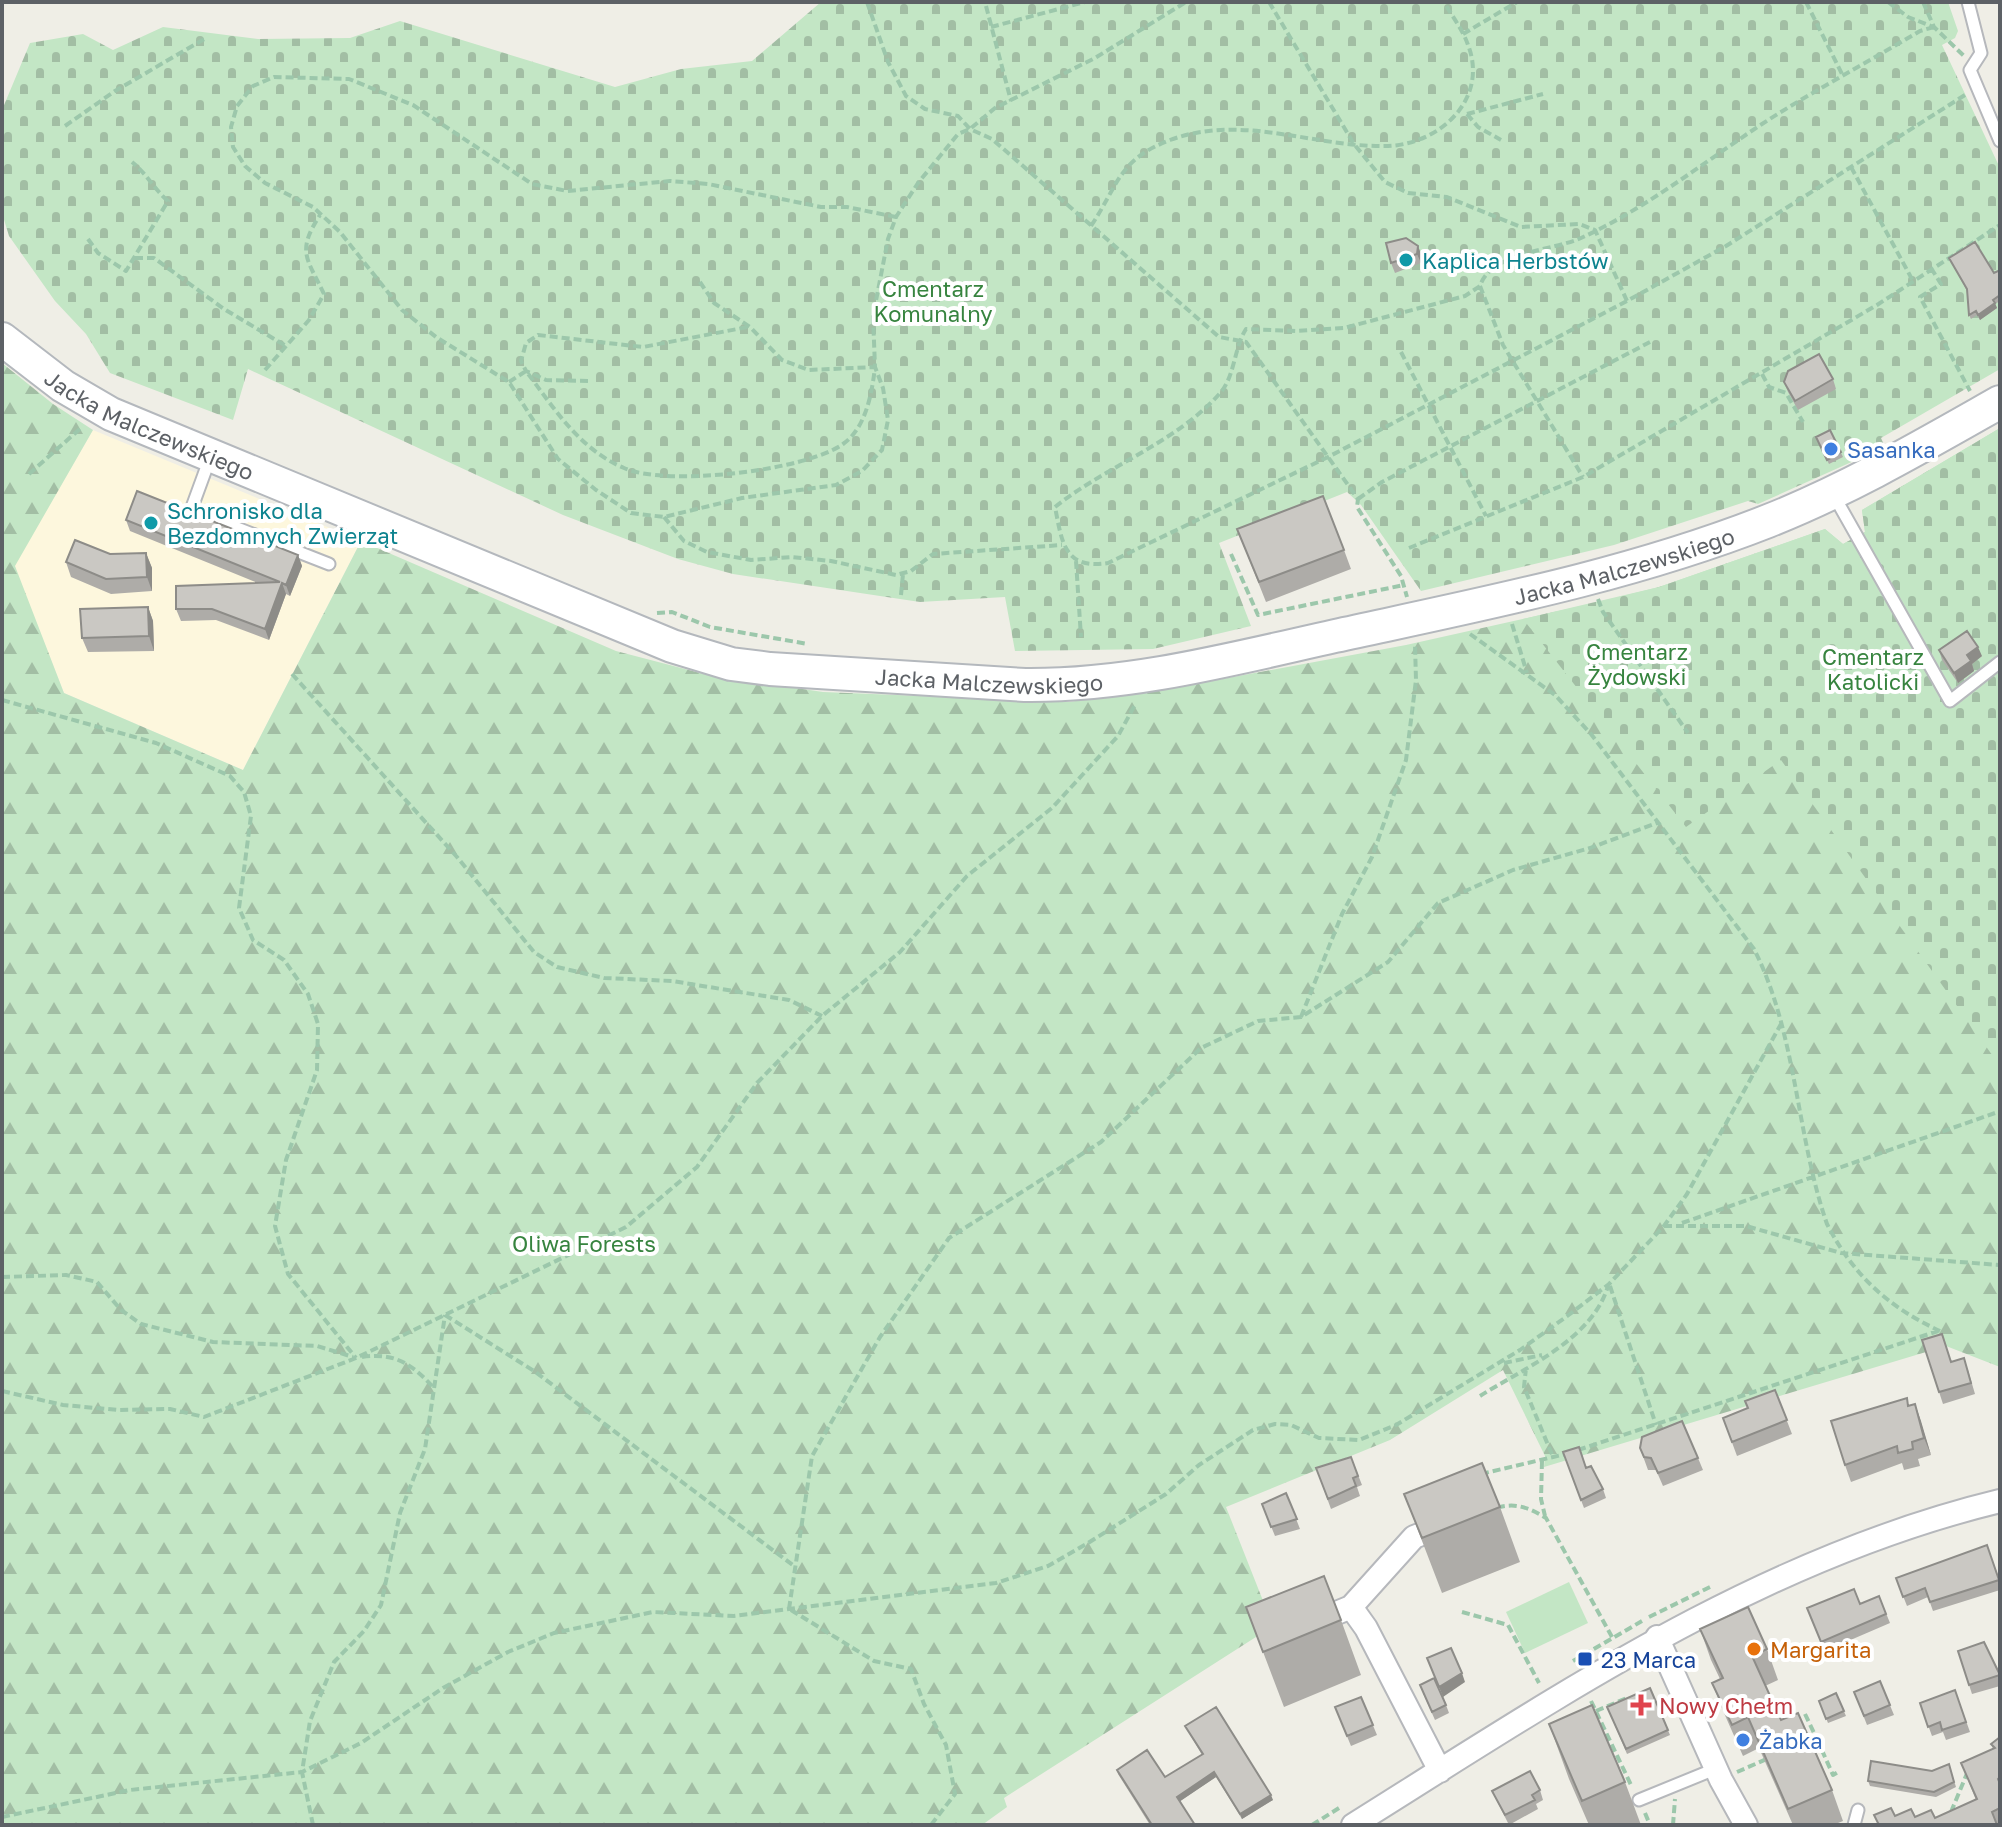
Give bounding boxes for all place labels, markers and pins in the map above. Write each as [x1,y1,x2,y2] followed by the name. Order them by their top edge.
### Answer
[1422,247,1609,274] place label: Kaplica Herbstów
[1397,251,1415,269] marker: Kaplica Herbstów
[1847,436,1936,463] place label: Sasanka
[1822,440,1840,458] marker: Sasanka
[167,497,398,549] place label: Schronisko dla Bezdomnych Zwierząt
[142,514,160,532] marker: Schronisko dla Bezdomnych Zwierząt
[1770,1636,1871,1663] place label: Margarita
[1745,1640,1763,1658] marker: Margarita
[1601,1646,1696,1673] place label: 23 Marca
[1576,1650,1594,1668] marker: 23 Marca
[1659,1692,1793,1719] place label: Nowy Chełm
[1630,1694,1652,1716] marker: Nowy Chełm
[1759,1727,1823,1754] place label: Żabka
[1734,1731,1752,1749] marker: Żabka

